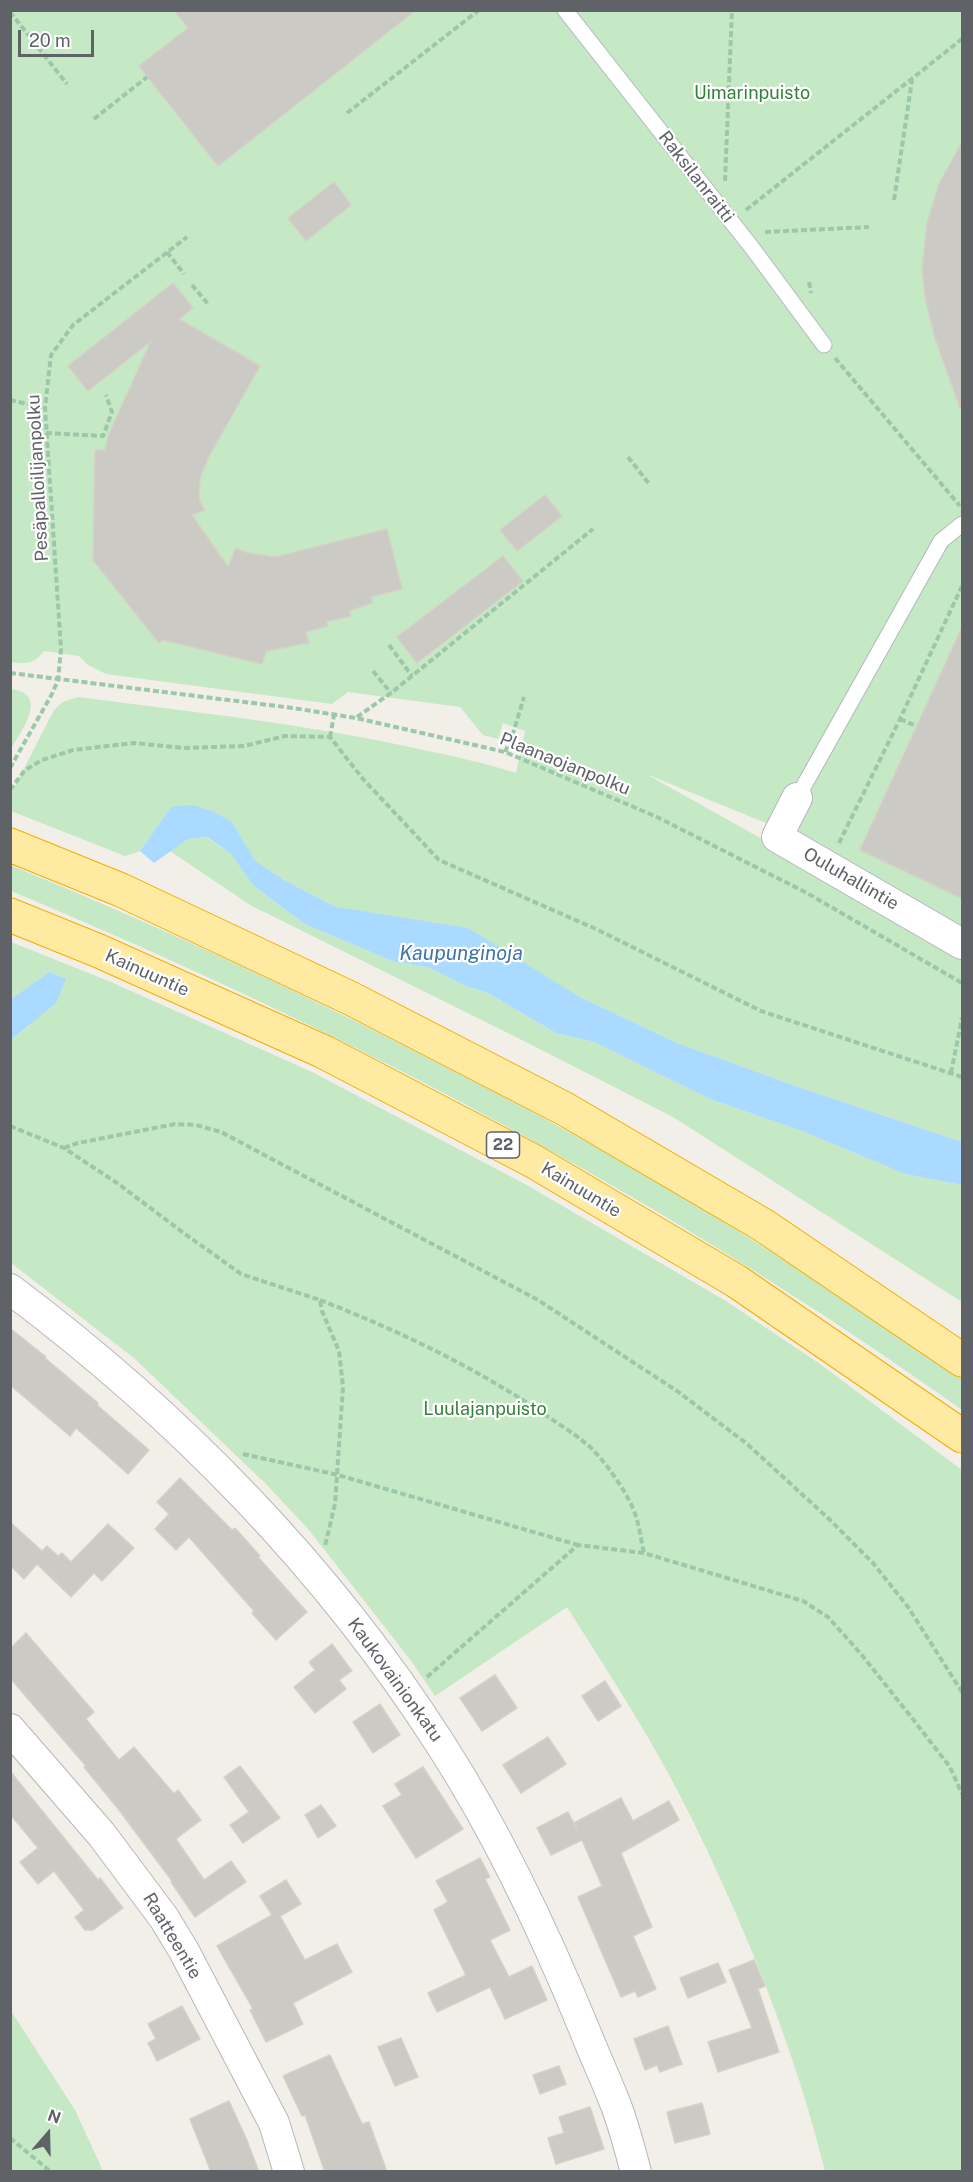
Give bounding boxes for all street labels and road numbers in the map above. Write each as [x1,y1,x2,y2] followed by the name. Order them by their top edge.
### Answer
[654,127,738,227] street label: Raksilanraitti
[23,394,53,562] street label: Pesäpalloilijanpolku
[497,728,633,800] street label: Plaanaojanpolku
[799,843,903,915] street label: Ouluhallintie
[102,945,192,1001] street label: Kainuuntie
[486,1132,520,1158] road number: 22
[537,1158,625,1222] street label: Kainuuntie
[343,1614,447,1746] street label: Kaukovainionkatu
[138,1889,206,1983] street label: Raatteentie

